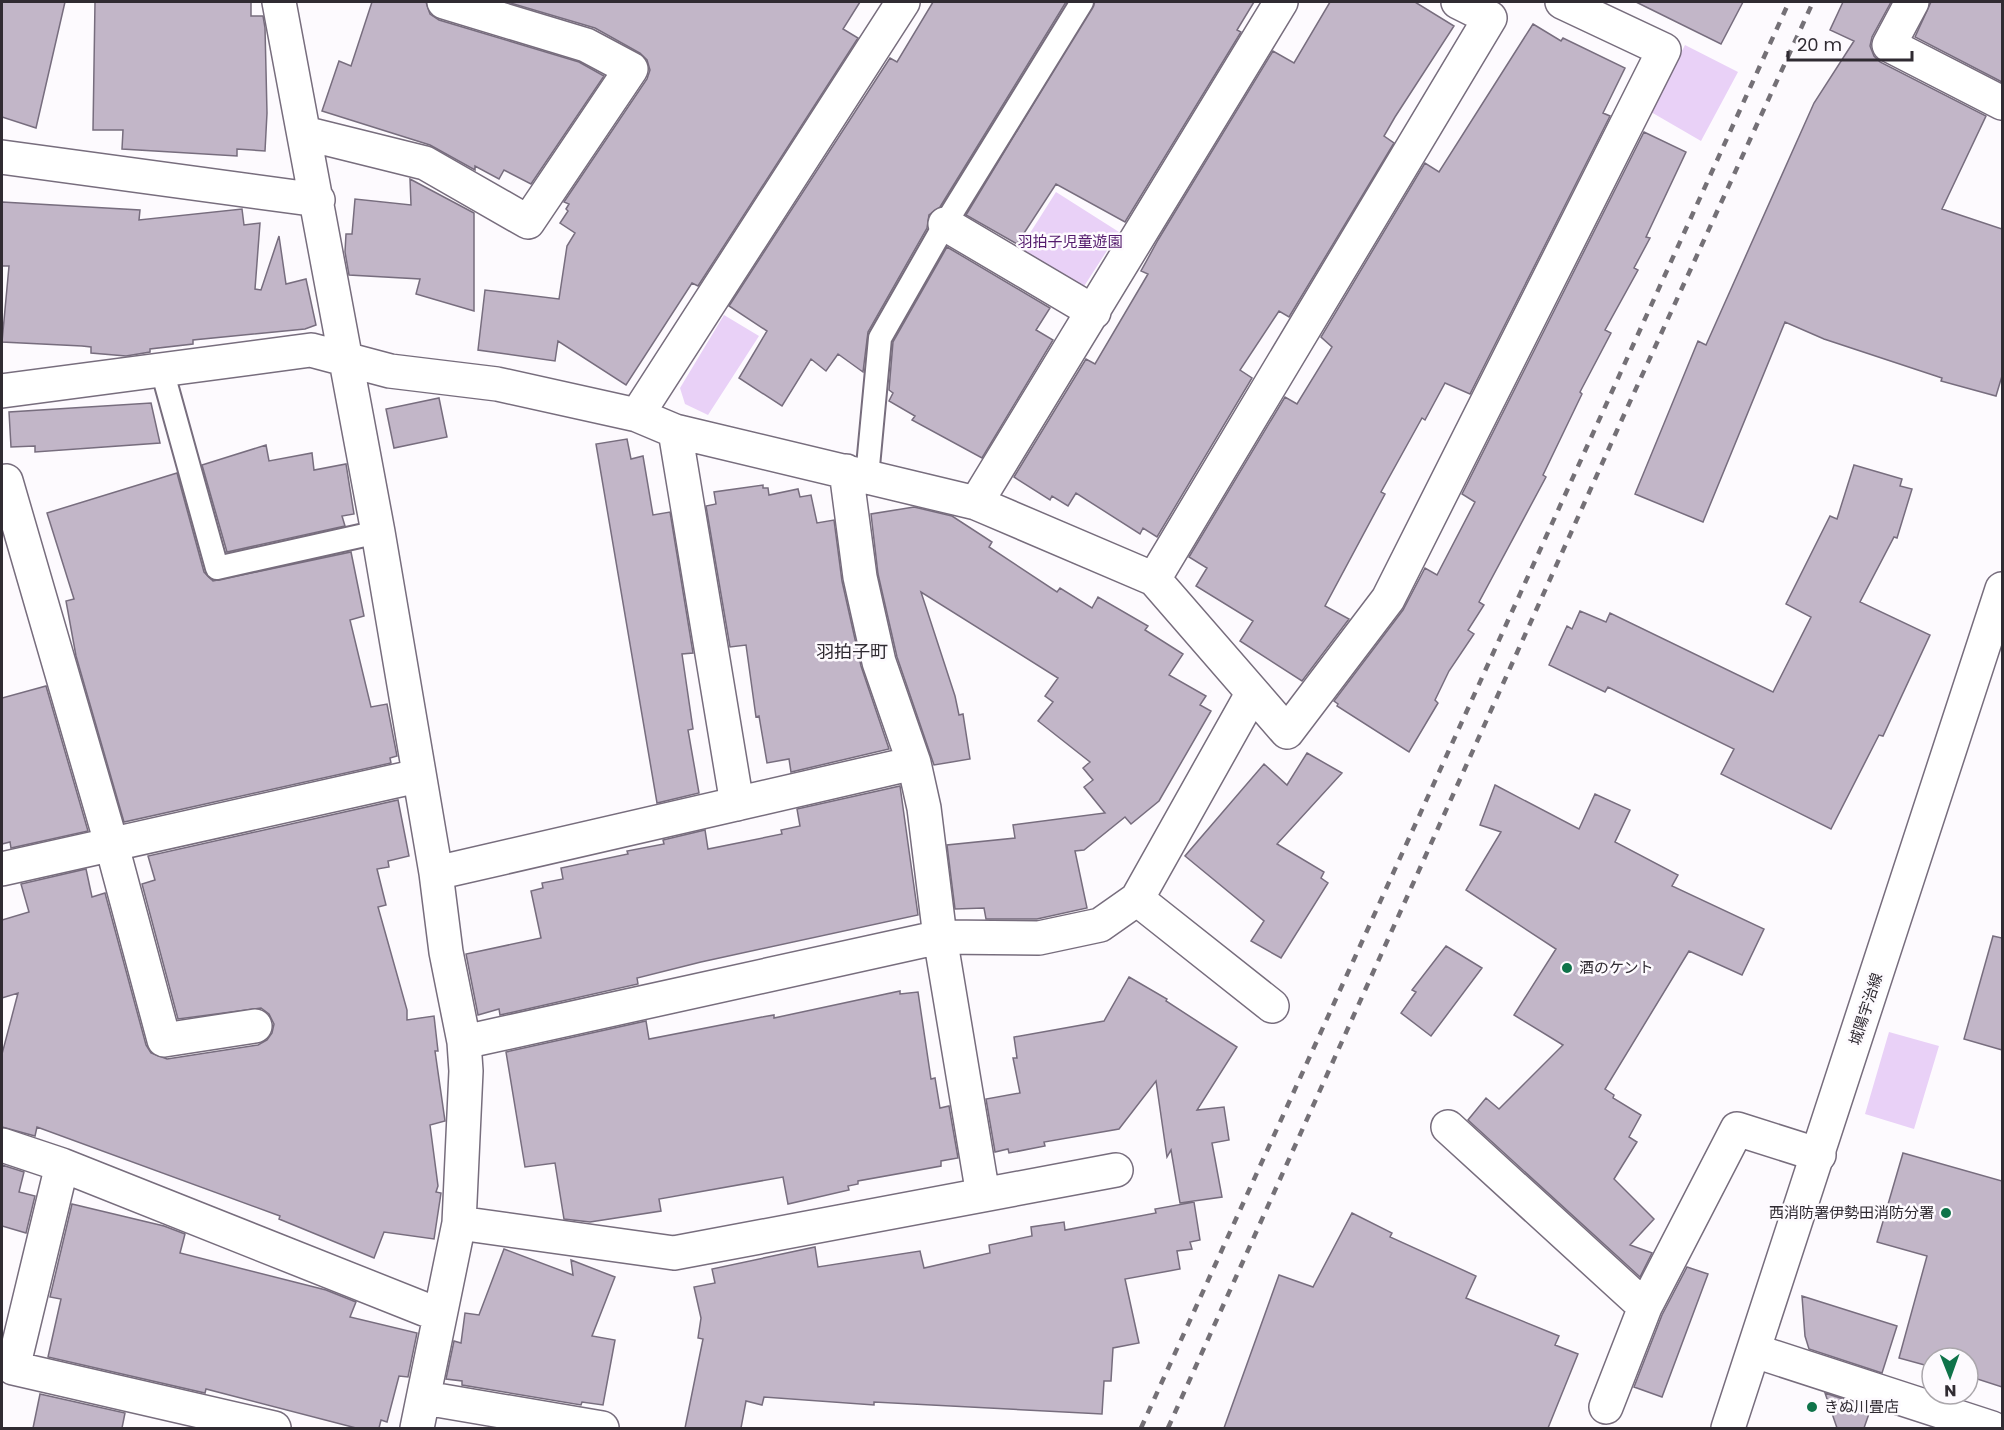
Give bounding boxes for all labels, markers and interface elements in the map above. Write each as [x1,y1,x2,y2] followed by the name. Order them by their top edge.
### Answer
[1788,24,1912,62] scale bar
[1797,32,1842,57] text: 20 m
[1017,231,1123,252] park label: 羽拍子児童遊園
[816,639,888,664] district label: 羽拍子町
[1579,957,1654,978] place label: 酒のケント
[1560,961,1574,975] marker: 酒のケント
[1844,970,1887,1048] street label: 城陽宇治線
[1769,1202,1934,1223] place label: 西消防署伊勢田消防分署
[1939,1206,1953,1220] marker: 西消防署伊勢田消防分署
[1920,1346,1980,1406] north arrow
[1944,1379,1956,1402] text: N
[1824,1396,1899,1417] place label: きぬ川畳店
[1805,1400,1819,1414] marker: きぬ川畳店

